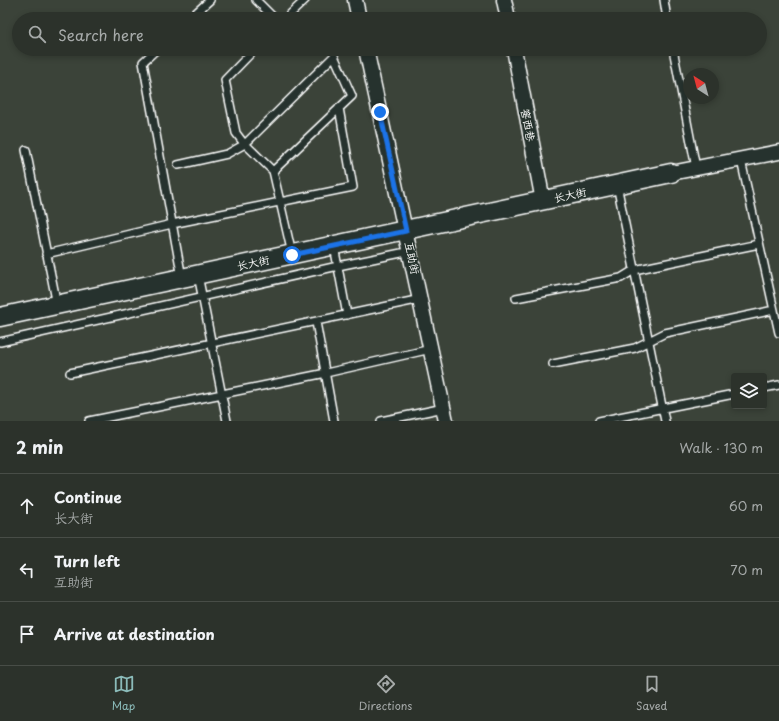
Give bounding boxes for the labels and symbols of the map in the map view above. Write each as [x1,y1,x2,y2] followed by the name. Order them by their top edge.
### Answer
[683,68,719,104] north arrow
[371,103,389,121] route end
[517,107,540,143] street label: 窖西巷
[552,183,589,206] street label: 长大街
[401,240,424,277] street label: 互助街
[283,246,301,264] route start
[235,251,272,274] street label: 长大街

